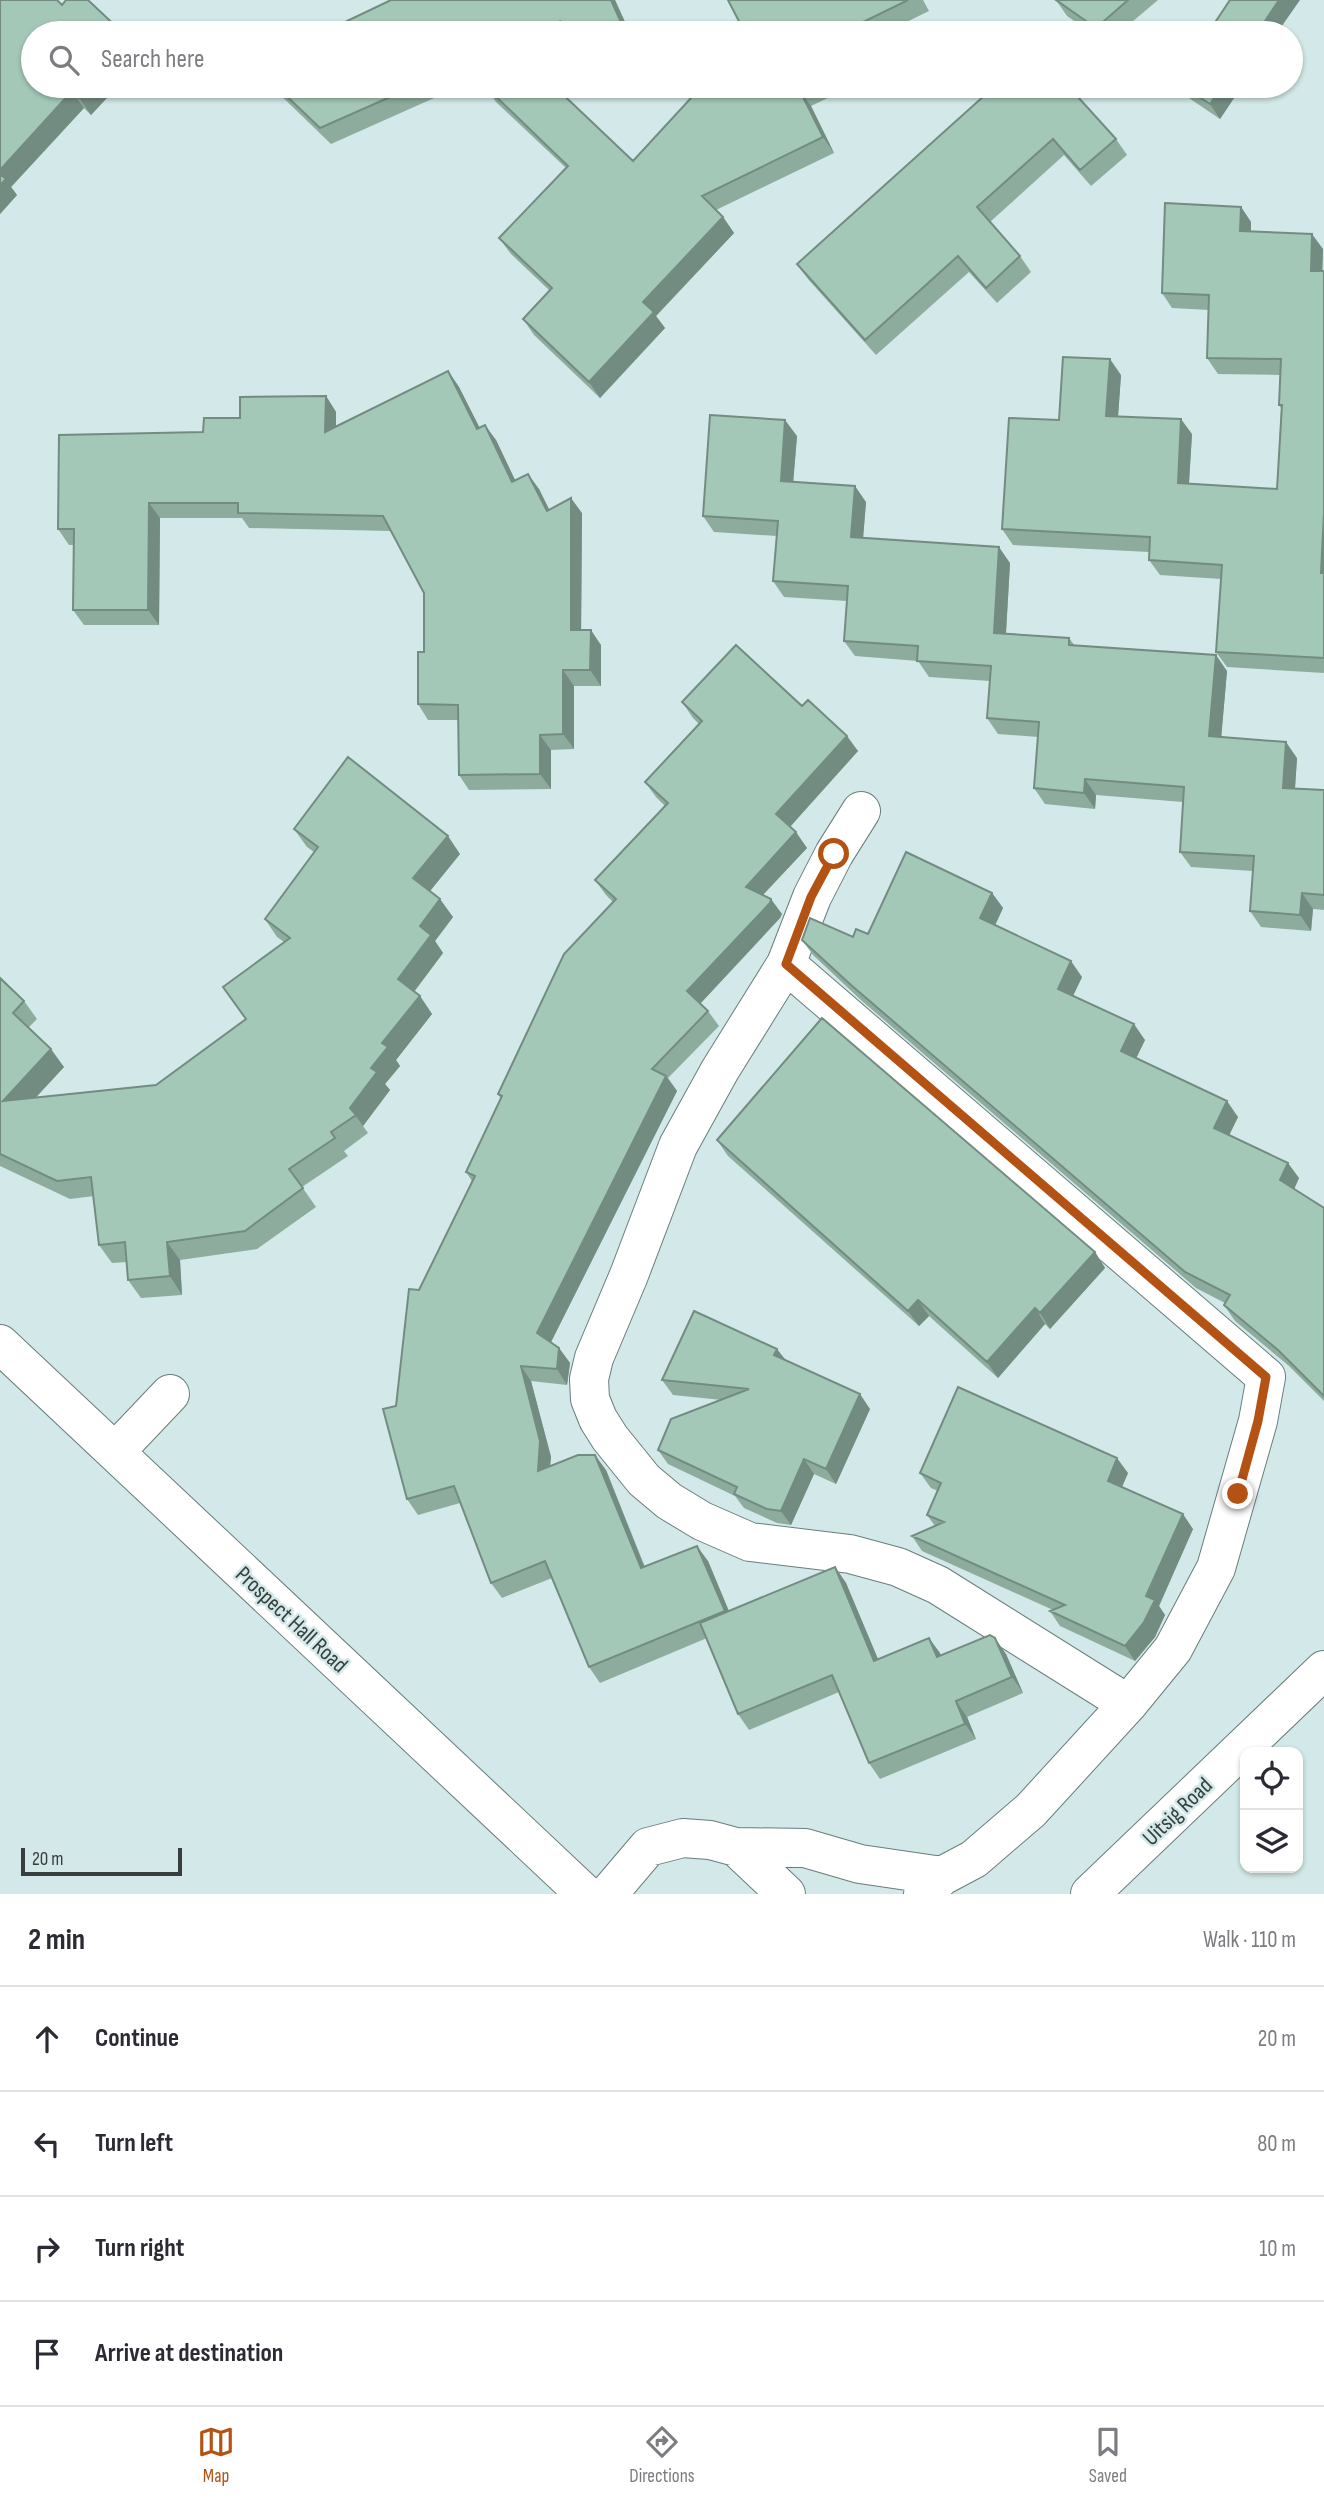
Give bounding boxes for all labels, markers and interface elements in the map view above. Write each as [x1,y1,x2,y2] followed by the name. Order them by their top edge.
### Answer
[21,21,1303,98] search box
[45,41,83,79] icon: search
[101,44,204,75] text: Search here
[818,838,849,869] route start
[1222,1478,1253,1509] route end
[229,1561,353,1679] street label: Prospect Hall Road
[1240,1747,1303,1873] map controls
[1240,1747,1303,1810] button: locate
[1137,1772,1218,1852] street label: Uitsig Road
[1240,1810,1303,1873] button: layers
[21,1845,182,1877] scale bar
[32,1848,64,1871] text: 20 m
[28,1922,85,1958] text: 2 min
[1203,1926,1296,1954] text: Walk · 110 m
[28,2020,66,2058] icon: ahead
[95,2023,179,2054] text: Continue
[1258,2025,1296,2053] text: 20 m
[28,2125,66,2163] icon: left
[95,2128,173,2159] text: Turn left
[1257,2130,1296,2158] text: 80 m
[28,2230,66,2268] icon: right
[95,2233,184,2264] text: Turn right
[1259,2235,1296,2263] text: 10 m
[28,2335,66,2373] icon: arrive
[95,2338,283,2369] text: Arrive at destination
[197,2423,235,2488] tab: Map
[629,2423,695,2488] tab: Directions
[1089,2423,1127,2488] tab: Saved

